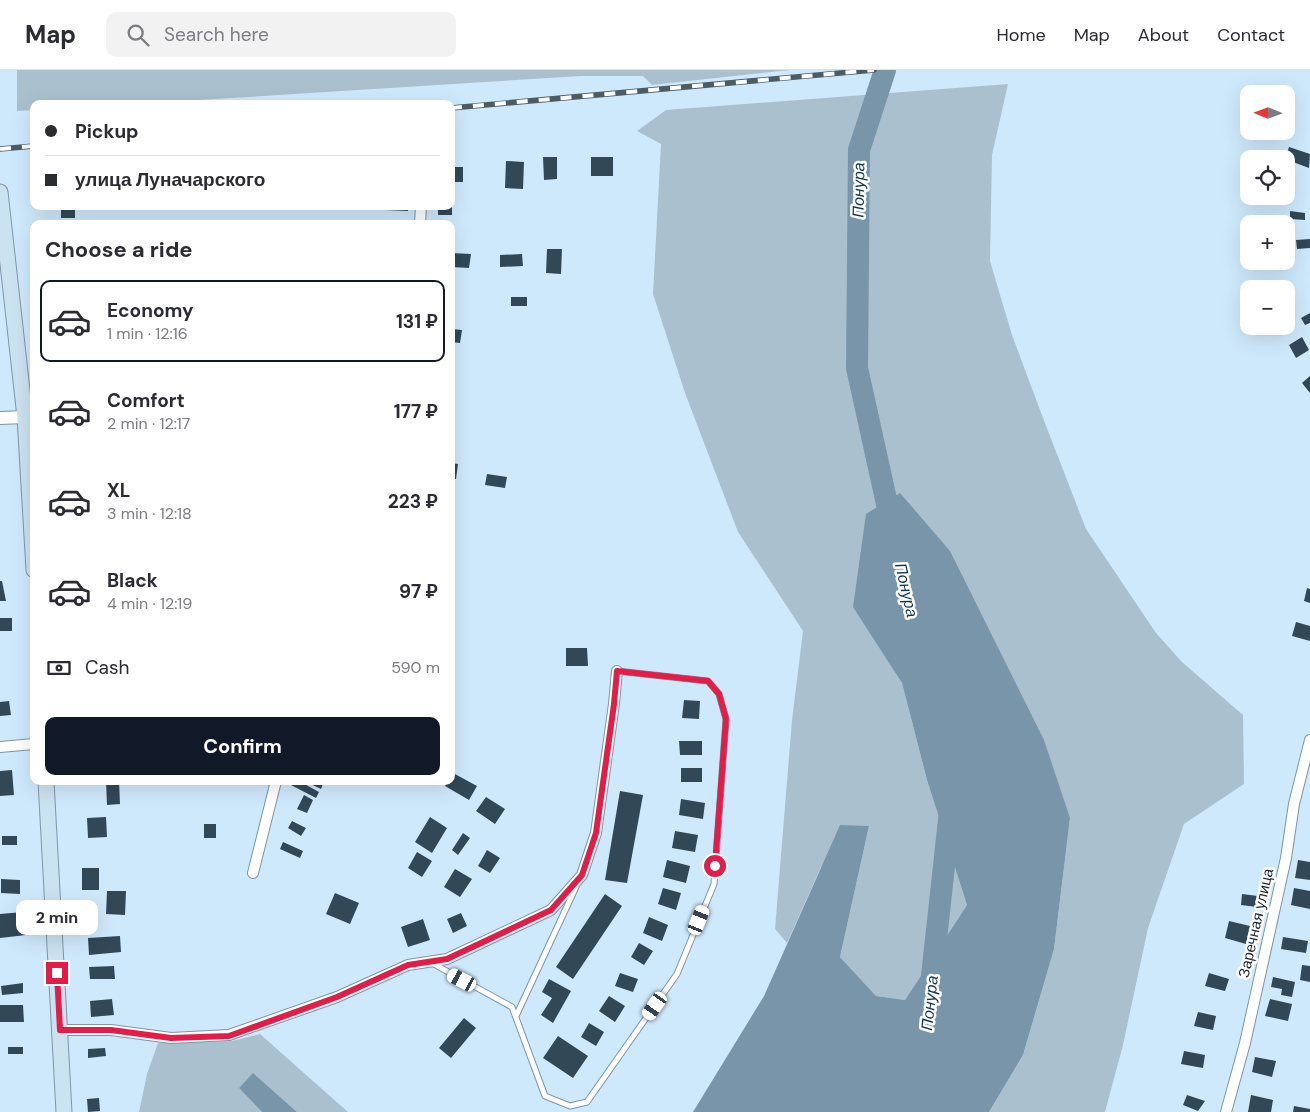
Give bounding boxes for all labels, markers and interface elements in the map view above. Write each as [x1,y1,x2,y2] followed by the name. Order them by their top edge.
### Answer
[106,12,456,57] search box
[25,19,76,50] text: Map
[124,21,152,49] icon: search
[164,22,269,47] text: Search here
[996,23,1046,47] text: Home
[1074,23,1110,47] text: Map
[1138,23,1189,47] text: About
[1217,23,1285,47] text: Contact
[1240,85,1295,140] north arrow
[1240,85,1295,335] map controls
[75,119,139,144] text: Pickup
[1240,150,1295,205] button: locate
[848,162,869,218] water label: Понура
[75,167,265,192] text: улица Луначарского
[1240,215,1295,270] button: +
[45,235,193,264] text: Choose a ride
[1240,280,1295,335] button: −
[107,298,194,323] text: Economy
[47,299,92,344] icon: car
[396,309,438,334] text: 131 ₽
[107,323,188,344] text: 1 min · 12:16
[107,388,185,413] text: Comfort
[47,389,92,434] icon: car
[394,399,438,424] text: 177 ₽
[107,413,190,434] text: 2 min · 12:17
[107,478,130,503] text: XL
[47,479,92,524] icon: car
[388,489,438,514] text: 223 ₽
[107,503,192,524] text: 3 min · 12:18
[890,561,923,619] water label: Понура
[107,568,158,593] text: Black
[47,569,92,614] icon: car
[399,579,438,604] text: 97 ₽
[107,593,192,614] text: 4 min · 12:19
[45,654,73,682] icon: cash
[85,655,129,680] text: Cash
[391,657,440,678] text: 590 m
[45,717,440,775] button: Confirm
[704,855,726,877] route start
[1234,866,1278,980] street label: Заречная улица
[16,900,98,936] callout: 2 min
[686,903,711,937] car
[36,907,78,928] text: 2 min
[46,962,68,984] route end
[445,966,478,994] car
[916,974,943,1032] water label: Понура
[640,989,669,1023] car

